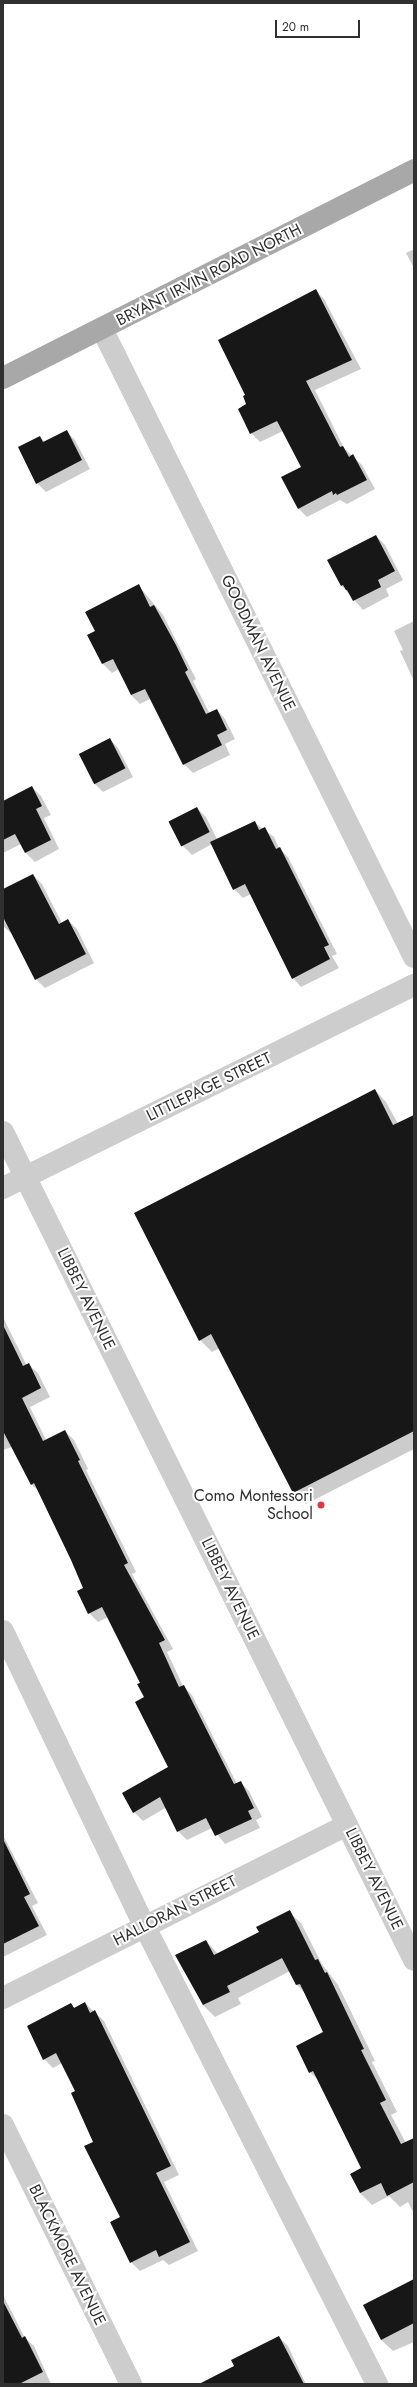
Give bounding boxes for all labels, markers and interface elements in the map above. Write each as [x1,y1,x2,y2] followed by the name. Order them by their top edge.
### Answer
[277,12,362,38] scale bar
[282,18,309,36] text: 20 m
[113,220,305,330] street label: BRYANT IRVIN ROAD NORTH
[217,572,299,714] street label: GOODMAN AVENUE
[143,1048,275,1126] street label: LITTLEPAGE STREET
[53,1245,119,1353] street label: LIBBEY AVENUE
[194,1486,313,1524] place label: Como Montessori School
[316,1500,326,1510] marker: Como Montessori School
[197,1535,263,1643] street label: LIBBEY AVENUE
[341,1825,407,1933] street label: LIBBEY AVENUE
[110,1872,240,1950] street label: HALLORAN STREET
[25,2181,109,2329] street label: BLACKMORE AVENUE

